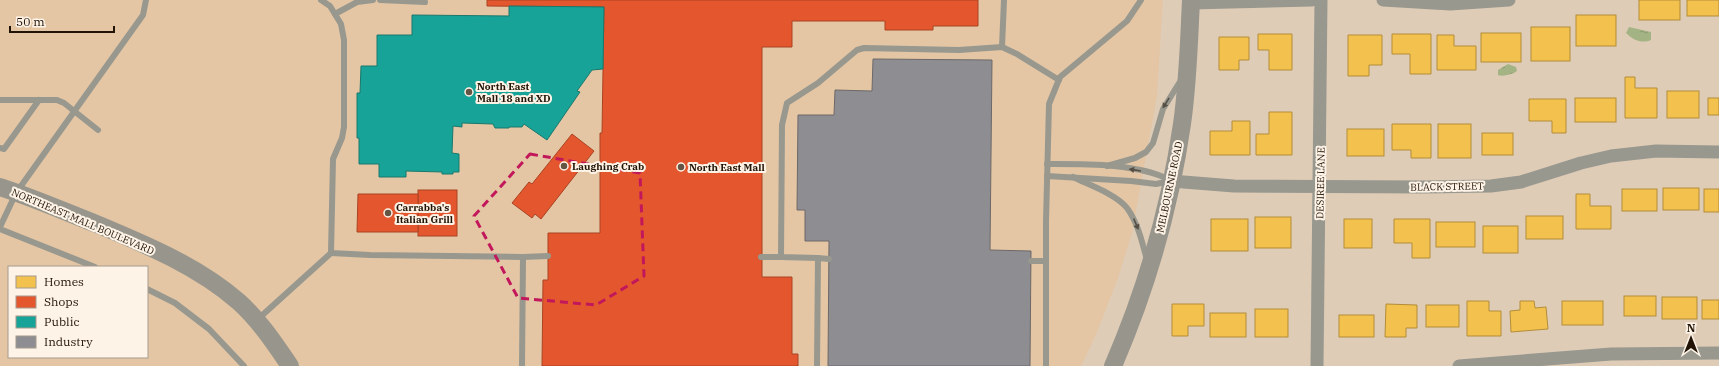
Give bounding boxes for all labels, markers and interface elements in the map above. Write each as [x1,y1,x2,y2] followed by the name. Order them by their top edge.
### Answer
[10,8,114,34] scale bar
[16,14,45,29] text: 50 m
[477,80,551,105] place label: North East Mall 18 and XD
[464,87,474,97] marker: North East Mall 18 and XD
[1163,97,1170,109] one-way arrow
[1153,140,1186,234] street label: MELBOURNE ROAD
[1313,147,1328,219] street label: DESIREE LANE
[572,160,644,173] place label: Laughing Crab
[559,161,569,171] marker: Laughing Crab
[689,161,765,174] place label: North East Mall
[676,162,686,172] marker: North East Mall
[1128,166,1141,172] one-way arrow
[1410,179,1484,194] street label: BLACK STREET
[10,185,156,257] street label: NORTHEAST MALL BOULEVARD
[396,201,453,226] place label: Carrabba's Italian Grill
[383,208,393,218] marker: Carrabba's Italian Grill
[1133,219,1139,231] one-way arrow
[8,266,148,358] legend
[44,274,84,289] text: Homes
[44,294,79,309] text: Shops
[44,314,80,329] text: Public
[1671,318,1711,358] north arrow
[1687,321,1696,335] text: N
[44,334,93,349] text: Industry

